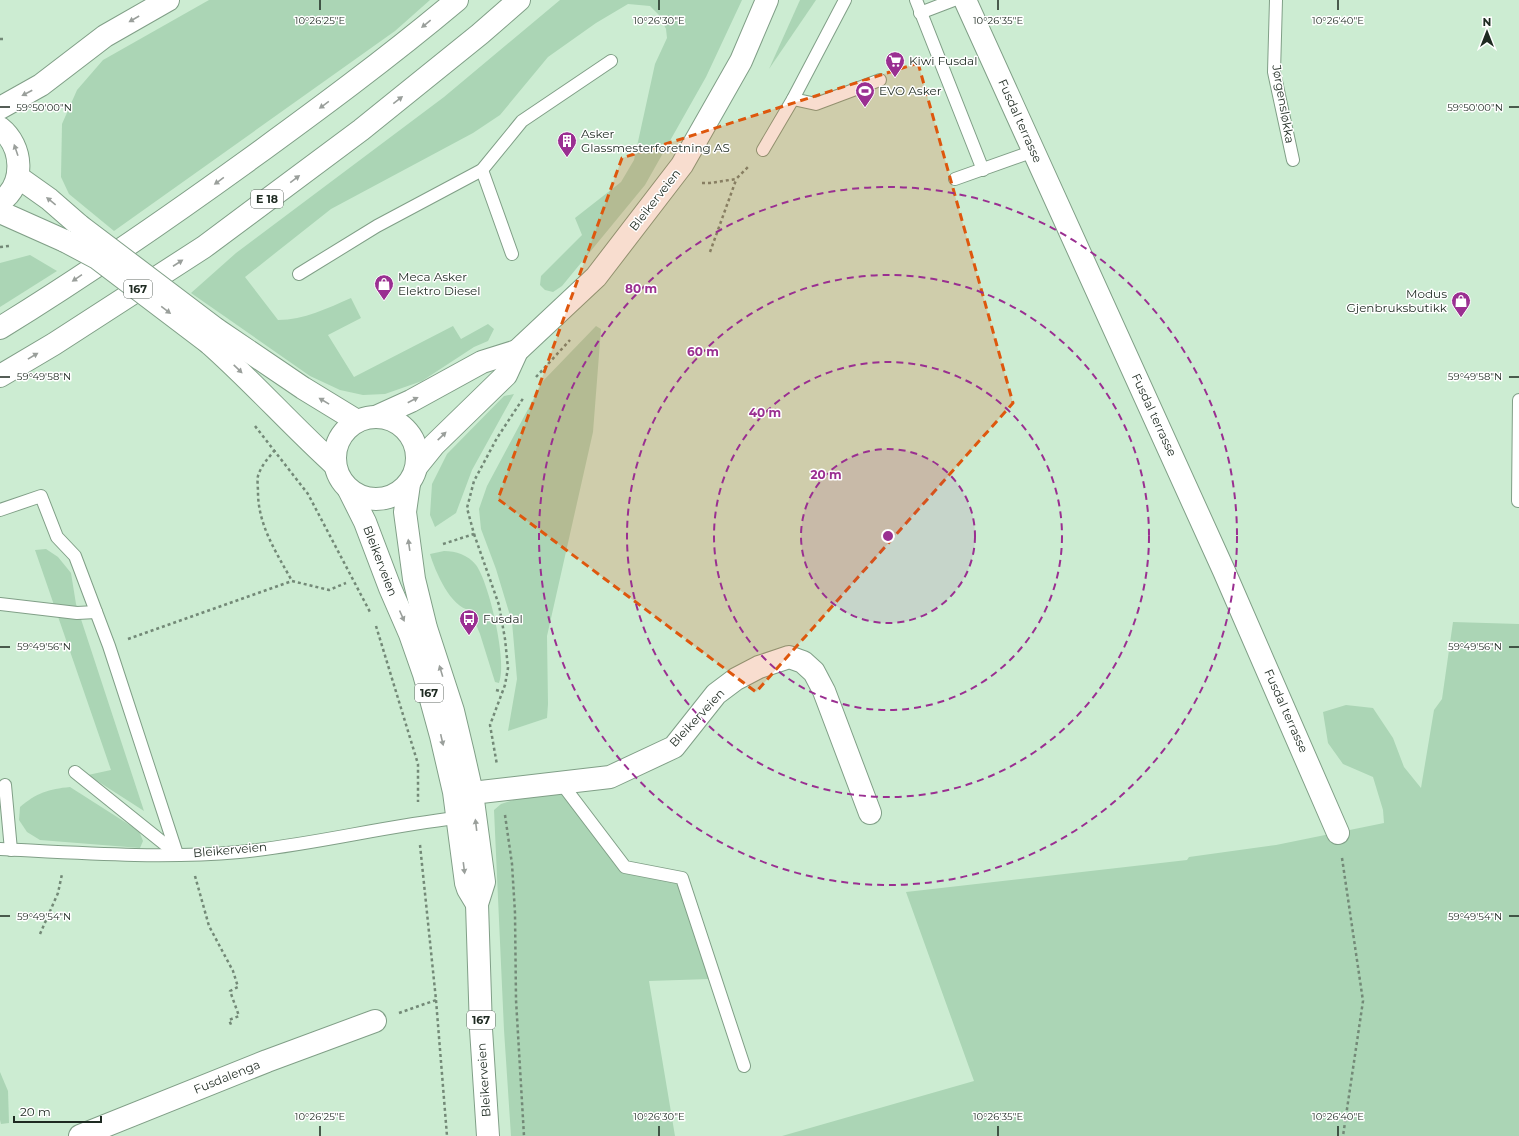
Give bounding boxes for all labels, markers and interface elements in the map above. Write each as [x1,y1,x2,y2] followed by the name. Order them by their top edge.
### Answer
[1467,12,1507,52] north arrow
[295,14,346,27] text: 10°26'25"E
[633,14,685,27] text: 10°26'30"E
[973,14,1023,27] text: 10°26'35"E
[1312,14,1364,27] text: 10°26'40"E
[128,15,140,22] one-way arrow
[1483,15,1491,29] text: N
[421,20,432,29] one-way arrow
[884,50,906,78] supermarket icon: Kiwi Fusdal
[909,53,977,68] place label: Kiwi Fusdal
[1269,62,1298,144] street label: Jørgensløkka
[995,77,1046,165] street label: Fusdal terrasse
[854,80,876,108] sports icon: EVO Asker
[879,83,942,98] place label: EVO Asker
[21,90,33,96] one-way arrow
[392,96,403,104] one-way arrow
[16,101,72,114] text: 59°50'00"N
[319,101,329,109] one-way arrow
[1447,101,1503,114] text: 59°50'00"N
[581,126,730,155] place label: Asker Glassmesterforetning AS
[556,130,578,158] building icon: Asker Glassmesterforetning AS
[12,143,18,155] one-way arrow
[626,166,683,233] street label: Bleikerveien
[289,175,300,183] one-way arrow
[213,177,224,185] one-way arrow
[251,190,283,208] road number: E 18
[45,196,56,205] one-way arrow
[173,259,183,267] one-way arrow
[398,269,481,298] place label: Meca Asker Elektro Diesel
[373,273,395,301] shop icon: Meca Asker Elektro Diesel
[72,274,82,282] one-way arrow
[124,280,152,298] road number: 167
[625,281,657,296] text: 80 m
[1347,286,1448,315] place label: Modus Gjenbruksbutikk
[1450,290,1472,318] shop icon: Modus Gjenbruksbutikk
[160,306,171,314] one-way arrow
[687,344,719,359] text: 60 m
[27,353,39,360] one-way arrow
[233,364,243,374] one-way arrow
[17,370,71,383] text: 59°49'58"N
[1448,370,1502,383] text: 59°49'58"N
[1129,371,1180,459] street label: Fusdal terrasse
[407,396,419,403] one-way arrow
[319,397,329,405] one-way arrow
[749,405,781,420] text: 40 m
[437,432,447,441] one-way arrow
[810,467,842,482] text: 20 m
[360,524,401,598] street label: Bleikerveien
[881,529,895,543] centre of rings
[406,539,412,551] one-way arrow
[458,608,480,636] bus stop icon: Fusdal
[400,611,406,623] one-way arrow
[483,611,523,626] place label: Fusdal
[17,640,71,653] text: 59°49'56"N
[1448,640,1502,653] text: 59°49'56"N
[438,665,444,677] one-way arrow
[1261,667,1312,755] street label: Fusdal terrasse
[415,684,443,702] road number: 167
[666,685,727,750] street label: Bleikerveien
[440,734,446,746] one-way arrow
[473,819,479,831] one-way arrow
[192,839,268,860] street label: Bleikerveien
[461,862,467,874] one-way arrow
[17,910,71,923] text: 59°49'54"N
[1448,910,1502,923] text: 59°49'54"N
[467,1011,495,1029] road number: 167
[473,1043,494,1118] street label: Bleikerveien
[191,1056,262,1097] street label: Fusdalenga
[14,1098,101,1124] scale bar
[20,1104,51,1119] text: 20 m
[295,1110,346,1123] text: 10°26'25"E
[633,1110,685,1123] text: 10°26'30"E
[973,1110,1023,1123] text: 10°26'35"E
[1312,1110,1364,1123] text: 10°26'40"E

